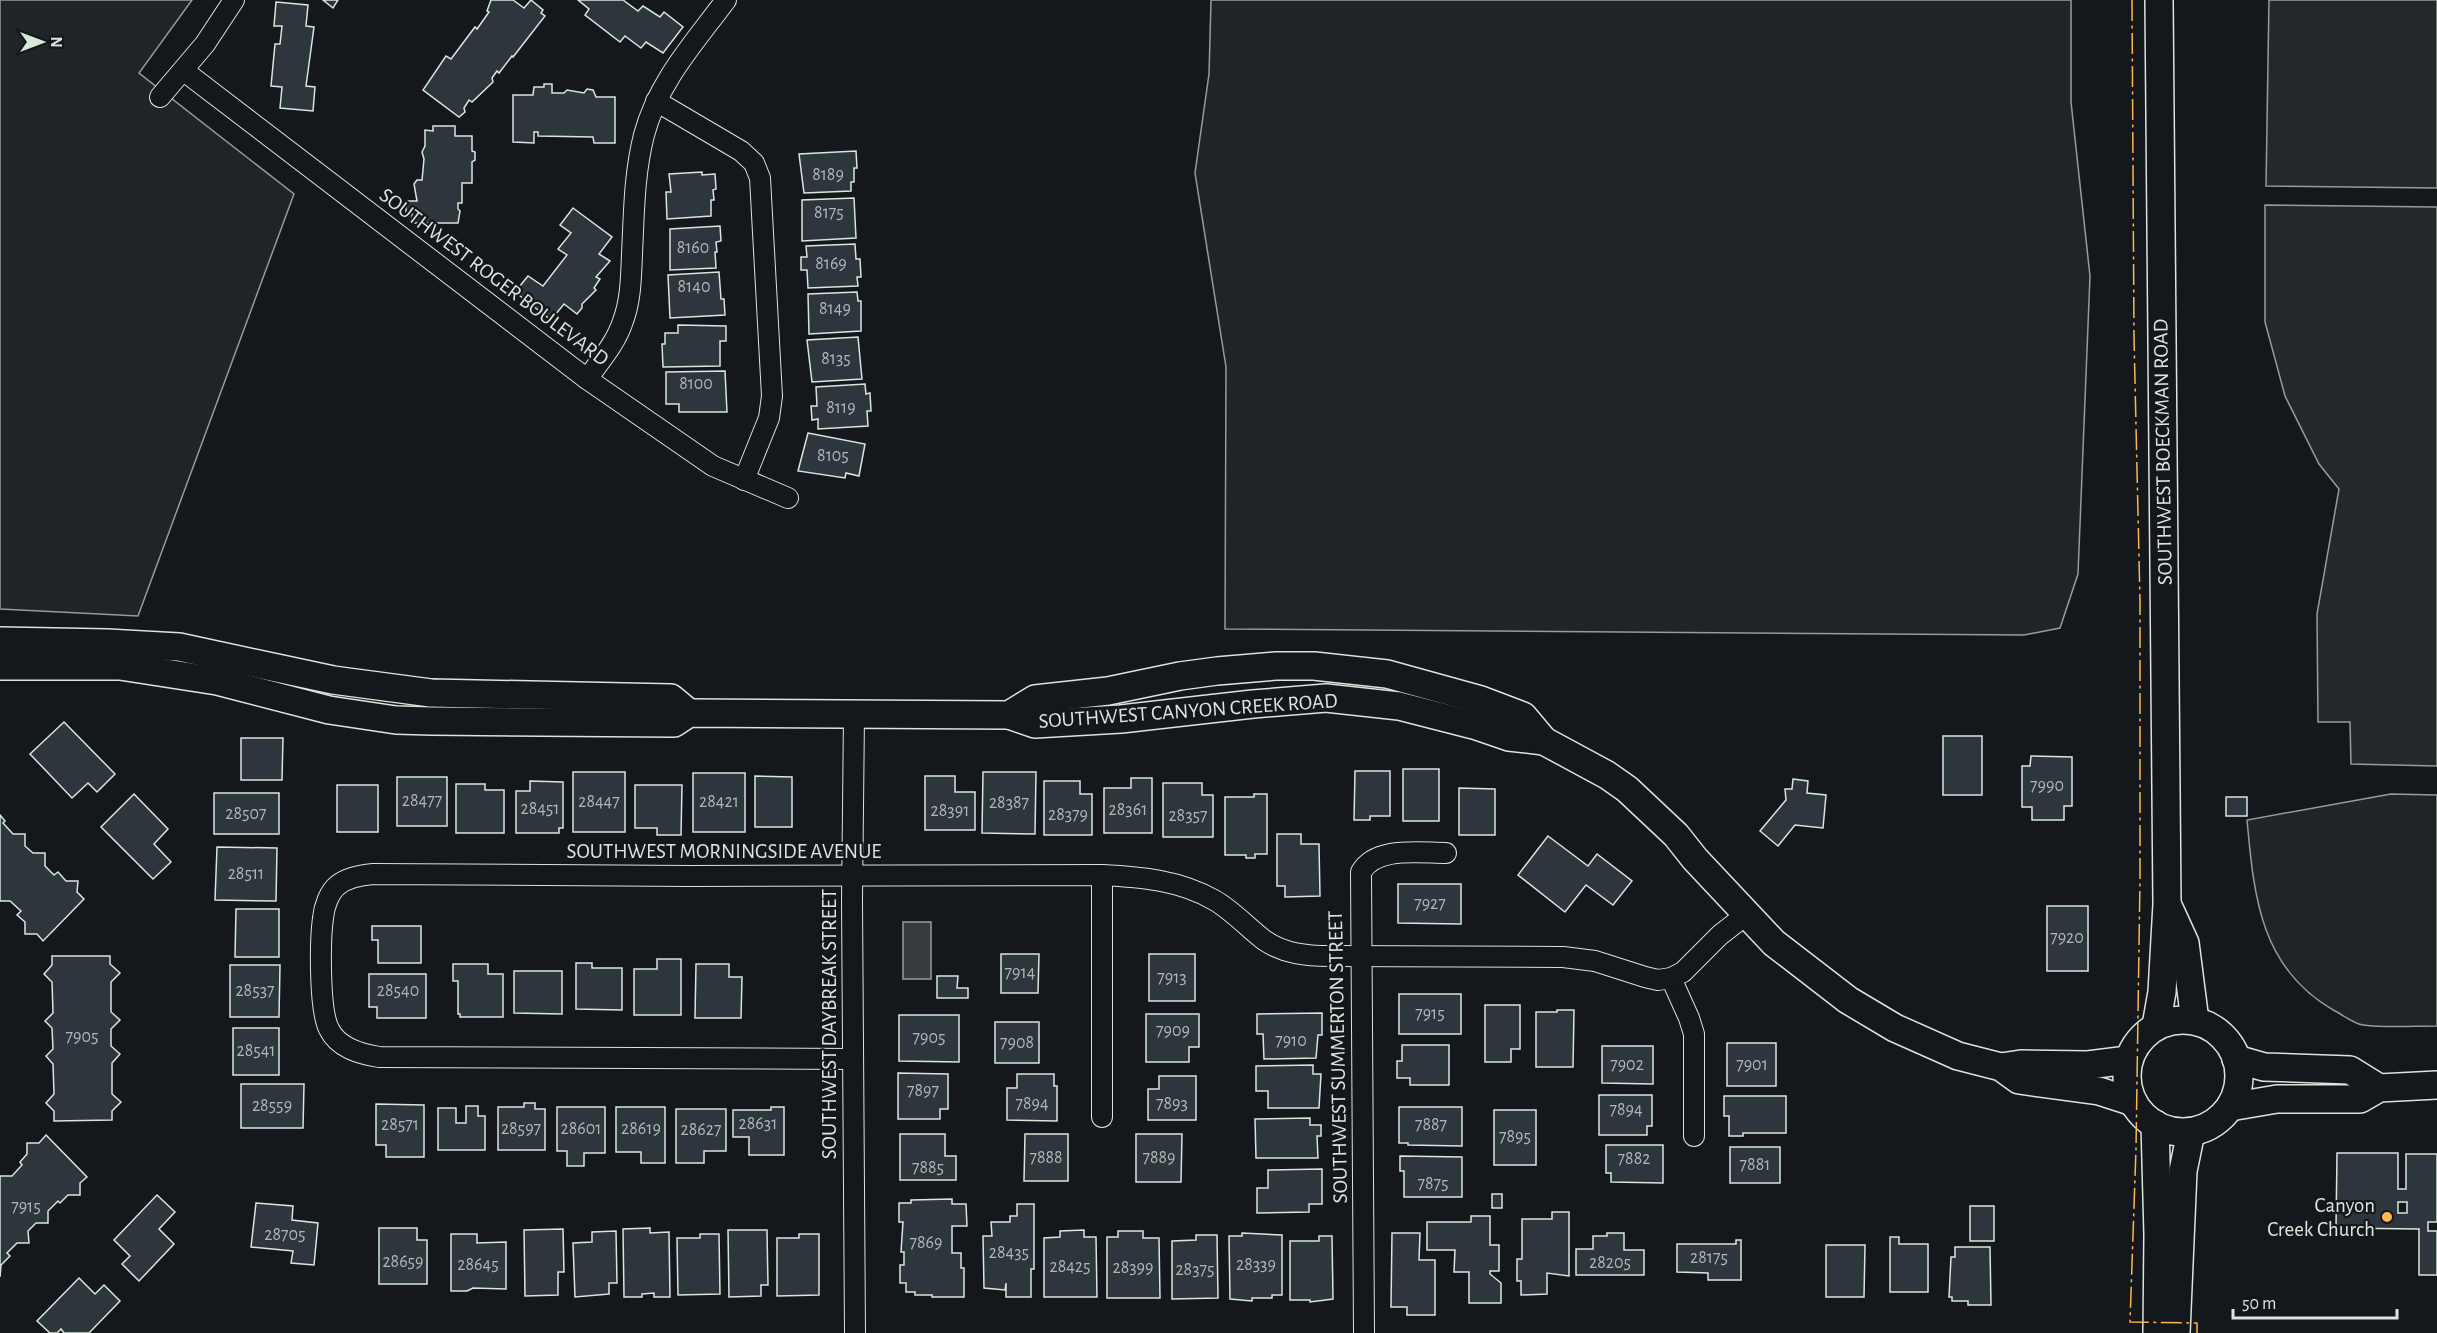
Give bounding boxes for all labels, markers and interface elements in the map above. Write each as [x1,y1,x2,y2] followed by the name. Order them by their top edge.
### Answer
[12,12,72,72] north arrow
[48,36,64,48] text: N
[812,166,844,184] house number: 8189
[376,184,612,370] street label: SOUTHWEST ROGER BOULEVARD
[814,204,844,222] house number: 8175
[677,239,709,257] house number: 8160
[815,255,847,273] house number: 8169
[678,278,710,296] house number: 8140
[819,300,851,318] house number: 8149
[2150,319,2176,585] street label: SOUTHWEST BOECKMAN ROAD
[821,350,851,368] house number: 8135
[679,375,713,393] house number: 8100
[826,399,856,417] house number: 8119
[817,447,849,465] house number: 8105
[1038,690,1338,732] street label: SOUTHWEST CANYON CREEK ROAD
[2030,777,2064,795] house number: 7990
[402,792,442,810] house number: 28477
[578,793,620,811] house number: 28447
[699,793,739,811] house number: 28421
[989,794,1029,812] house number: 28387
[520,800,560,818] house number: 28451
[1109,801,1147,819] house number: 28361
[931,802,969,820] house number: 28391
[225,805,267,823] house number: 28507
[1048,806,1088,824] house number: 28379
[1168,807,1208,825] house number: 28357
[567,841,881,862] street label: SOUTHWEST MORNINGSIDE AVENUE
[228,865,264,883] house number: 28511
[819,889,840,1159] street label: SOUTHWEST DAYBREAK STREET
[1414,895,1446,913] house number: 7927
[1325,910,1351,1204] street label: SOUTHWEST SUMMERTON STREET
[2050,929,2084,947] house number: 7920
[1005,964,1036,982] house number: 7914
[1157,969,1187,987] house number: 7913
[235,982,275,1000] house number: 28537
[377,982,419,1000] house number: 28540
[1415,1005,1445,1023] house number: 7915
[1156,1022,1190,1040] house number: 7909
[66,1028,99,1046] house number: 7905
[913,1029,946,1047] house number: 7905
[1275,1032,1307,1050] house number: 7910
[1000,1034,1034,1052] house number: 7908
[236,1042,276,1060] house number: 28541
[1610,1056,1644,1074] house number: 7902
[1736,1056,1768,1074] house number: 7901
[907,1082,939,1100] house number: 7897
[1015,1095,1049,1113] house number: 7894
[1156,1095,1188,1113] house number: 7893
[252,1097,292,1115] house number: 28559
[1609,1101,1643,1119] house number: 7894
[739,1115,777,1133] house number: 28631
[381,1116,419,1134] house number: 28571
[1415,1116,1447,1134] house number: 7887
[501,1120,541,1138] house number: 28597
[561,1120,601,1138] house number: 28601
[621,1120,661,1138] house number: 28619
[681,1121,721,1139] house number: 28627
[1499,1128,1531,1146] house number: 7895
[1029,1149,1063,1167] house number: 7888
[1142,1149,1176,1167] house number: 7889
[1618,1150,1650,1168] house number: 7882
[1740,1156,1770,1174] house number: 7881
[912,1159,944,1177] house number: 7885
[1417,1175,1449,1193] house number: 7875
[2267,1195,2375,1240] place label: Canyon Creek Church
[11,1198,41,1216] house number: 7915
[2380,1210,2394,1224] marker: Canyon Creek Church
[264,1226,306,1244] house number: 28705
[910,1234,942,1252] house number: 7869
[989,1244,1029,1262] house number: 28435
[1690,1249,1728,1267] house number: 28175
[382,1253,424,1271] house number: 28659
[1589,1254,1631,1272] house number: 28205
[457,1256,499,1274] house number: 28645
[1236,1256,1276,1274] house number: 28339
[1049,1258,1091,1276] house number: 28425
[1112,1259,1154,1277] house number: 28399
[1175,1261,1215,1279] house number: 28375
[2233,1282,2396,1320] scale bar
[2242,1295,2276,1313] text: 50 m

